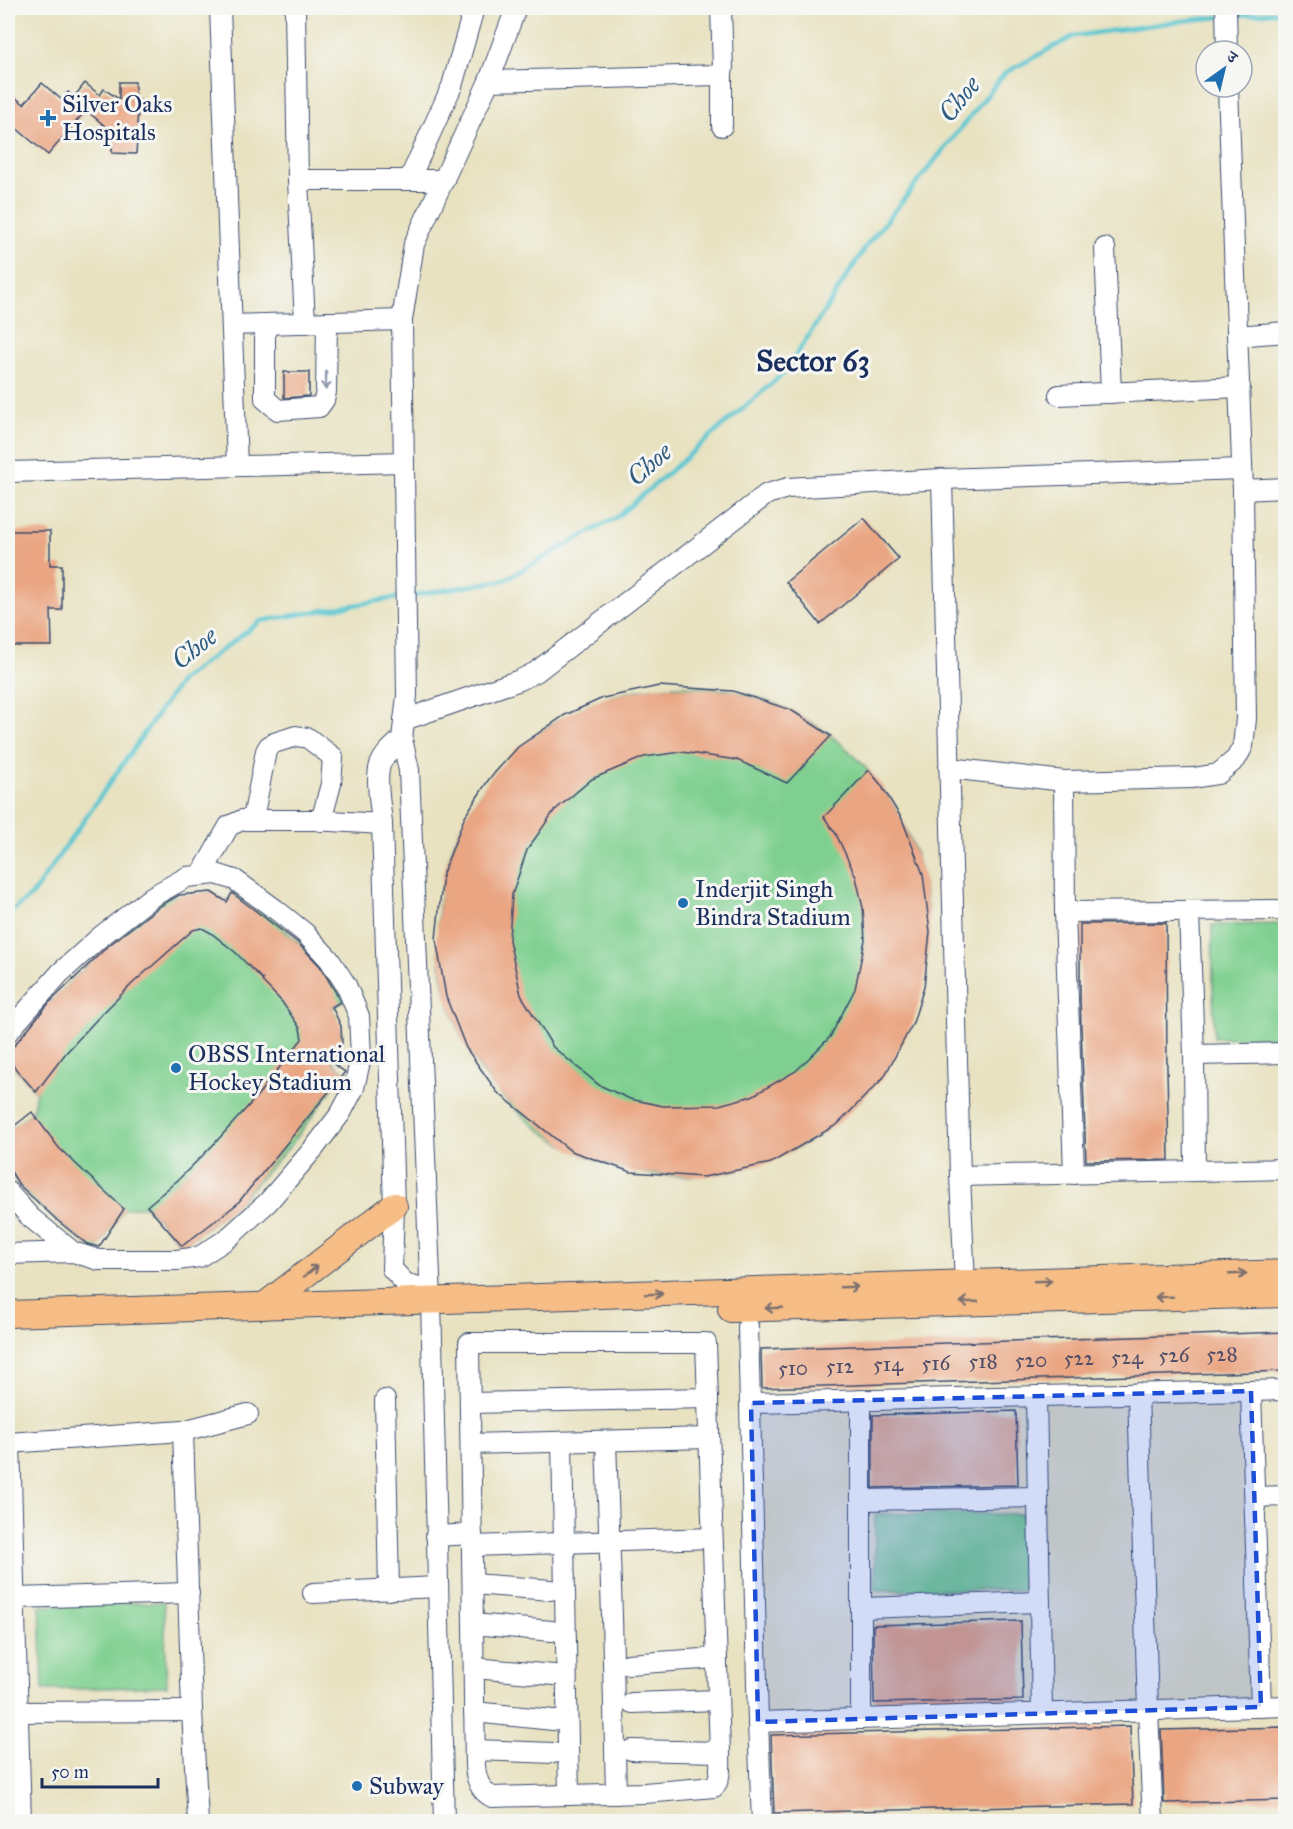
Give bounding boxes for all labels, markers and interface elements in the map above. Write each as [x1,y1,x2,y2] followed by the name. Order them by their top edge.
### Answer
[1194,39,1254,99] north arrow
[1223,46,1242,68] text: उ
[931,69,988,128] water label: Choe
[62,89,172,147] place label: Silver Oaks Hospitals
[39,109,57,127] marker: Silver Oaks Hospitals
[756,343,870,379] district label: Sector 63
[320,370,332,390] one-way arrow
[620,435,679,492] water label: Choe
[165,619,224,676] water label: Choe
[695,874,851,932] place label: Inderjit Singh Bindra Stadium
[676,896,690,910] marker: Inderjit Singh Bindra Stadium
[188,1039,386,1097] place label: OBSS International Hockey Stadium
[169,1061,183,1075] marker: OBSS International Hockey Stadium
[302,1264,318,1277] one-way arrow
[1228,1269,1248,1280] one-way arrow
[1033,1275,1053,1287] one-way arrow
[838,1282,858,1293] one-way arrow
[643,1288,663,1299] one-way arrow
[1155,1291,1175,1303] one-way arrow
[960,1297,980,1308] one-way arrow
[765,1302,785,1313] one-way arrow
[1206,1341,1238,1367] house number: 528
[1159,1342,1191,1368] house number: 526
[1111,1344,1144,1370] house number: 524
[1064,1345,1095,1371] house number: 522
[1015,1347,1047,1373] house number: 520
[968,1348,998,1374] house number: 518
[922,1350,952,1376] house number: 516
[873,1351,904,1377] house number: 514
[826,1353,855,1379] house number: 512
[778,1355,808,1381] house number: 510
[42,1751,158,1789] scale bar
[51,1761,89,1783] text: 50 m
[369,1771,445,1801] place label: Subway
[350,1779,364,1793] marker: Subway

